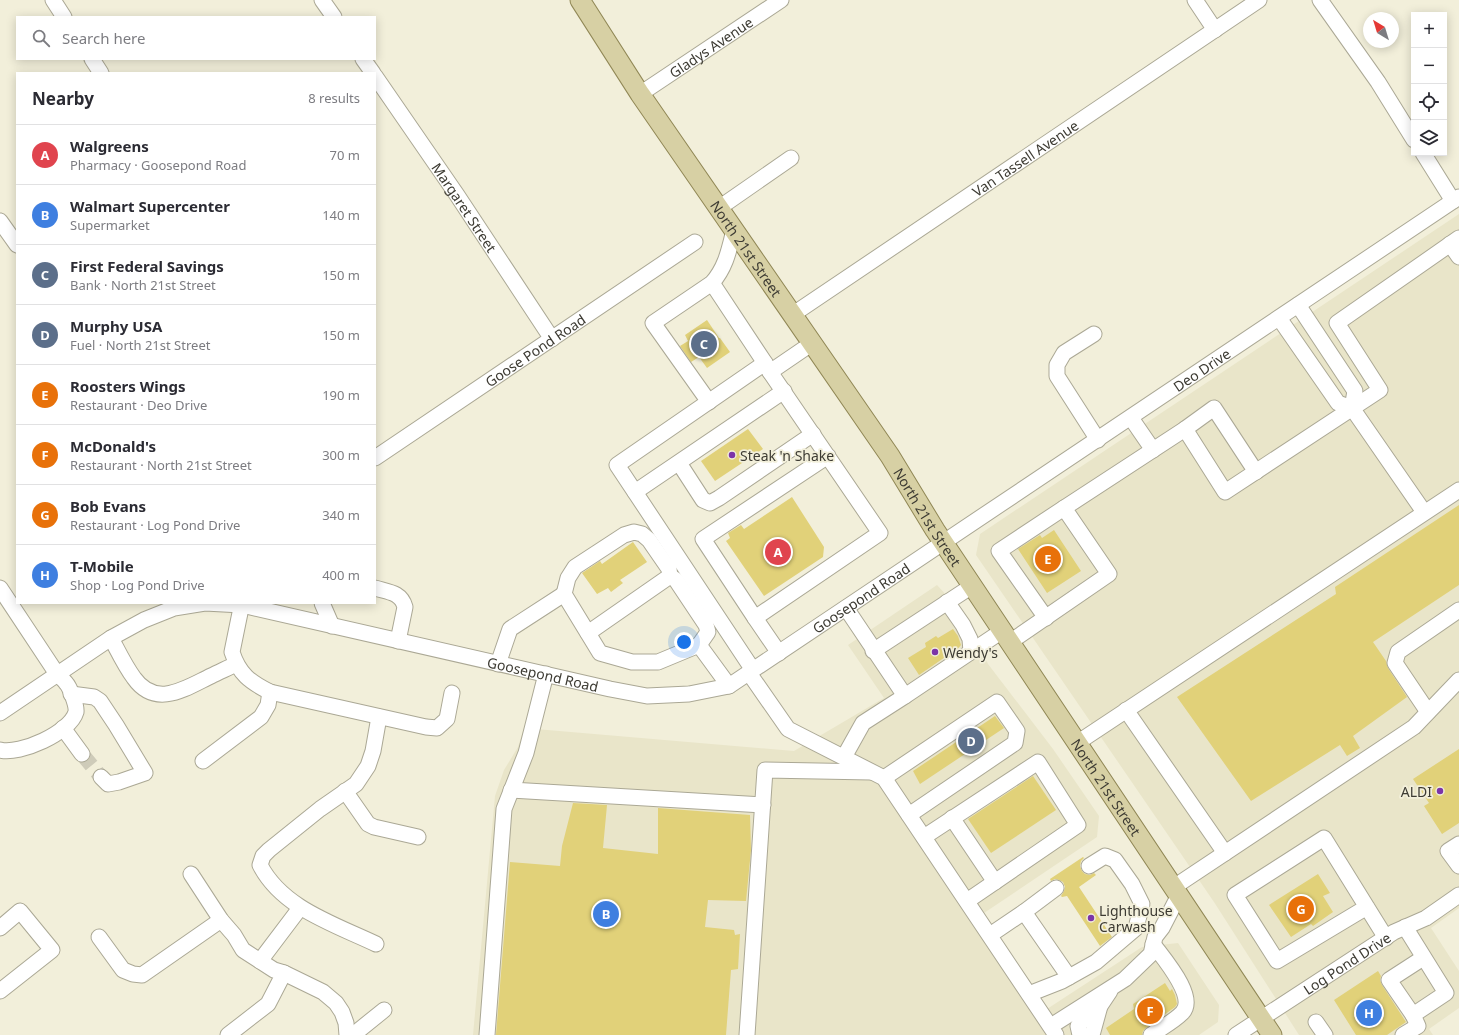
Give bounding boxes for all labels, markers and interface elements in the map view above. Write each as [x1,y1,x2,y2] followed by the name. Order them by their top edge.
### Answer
[665,12,756,82] street label: Gladys Avenue
[1363,12,1399,48] north arrow
[1411,12,1447,156] map controls
[1411,12,1447,48] button: +
[16,16,376,60] search box
[30,27,52,49] icon: search
[62,28,145,48] text: Search here
[1411,48,1447,84] button: −
[1411,84,1447,120] button: locate
[32,87,94,110] text: Nearby
[308,89,360,107] text: 8 results
[968,115,1082,200] street label: Van Tassell Avenue
[1411,120,1447,156] button: layers
[70,136,149,156] text: Walgreens
[41,146,50,164] text: A
[330,146,360,164] text: 70 m
[70,156,246,174] text: Pharmacy · Goosepond Road
[428,159,502,256] street label: Margaret Street
[70,196,230,216] text: Walmart Supercenter
[707,196,786,300] street label: North 21st Street
[41,206,49,224] text: B
[322,206,360,224] text: 140 m
[70,216,150,234] text: Supermarket
[70,256,224,276] text: First Federal Savings
[41,266,49,284] text: C
[322,266,360,284] text: 150 m
[70,276,216,294] text: Bank · North 21st Street
[481,309,589,391] street label: Goose Pond Road
[70,316,162,336] text: Murphy USA
[40,326,50,344] text: D
[322,326,360,344] text: 150 m
[691,329,717,359] pin: C
[70,336,210,354] text: Fuel · North 21st Street
[1169,343,1234,395] street label: Deo Drive
[70,376,185,396] text: Roosters Wings
[41,386,49,404] text: E
[322,386,360,404] text: 190 m
[70,396,207,414] text: Restaurant · Deo Drive
[70,436,156,456] text: McDonald's
[41,446,49,464] text: F
[322,446,360,464] text: 300 m
[740,446,834,465] place label: Steak 'n Shake
[727,450,737,460] marker: Steak 'n Shake
[70,456,252,474] text: Restaurant · North 21st Street
[890,464,966,570] street label: North 21st Street
[70,496,146,516] text: Bob Evans
[40,506,50,524] text: G
[322,506,360,524] text: 340 m
[70,516,240,534] text: Restaurant · Log Pond Drive
[765,537,791,567] pin: A
[1035,544,1061,574] pin: E
[70,556,134,576] text: T-Mobile
[808,558,913,637] street label: Goosepond Road
[40,566,50,584] text: H
[322,566,360,584] text: 400 m
[70,576,205,594] text: Shop · Log Pond Drive
[674,632,694,652] your location
[943,643,998,662] place label: Wendy's
[930,647,940,657] marker: Wendy's
[485,652,600,696] street label: Goosepond Road
[958,726,984,756] pin: D
[1067,735,1146,839] street label: North 21st Street
[1401,782,1432,801] place label: ALDI
[1435,786,1445,796] marker: ALDI
[1288,894,1314,924] pin: G
[593,899,619,929] pin: B
[1099,901,1173,936] place label: Lighthouse Carwash
[1086,913,1096,923] marker: Lighthouse Carwash
[1299,927,1394,998] street label: Log Pond Drive
[1137,996,1163,1026] pin: F
[1356,998,1382,1028] pin: H

